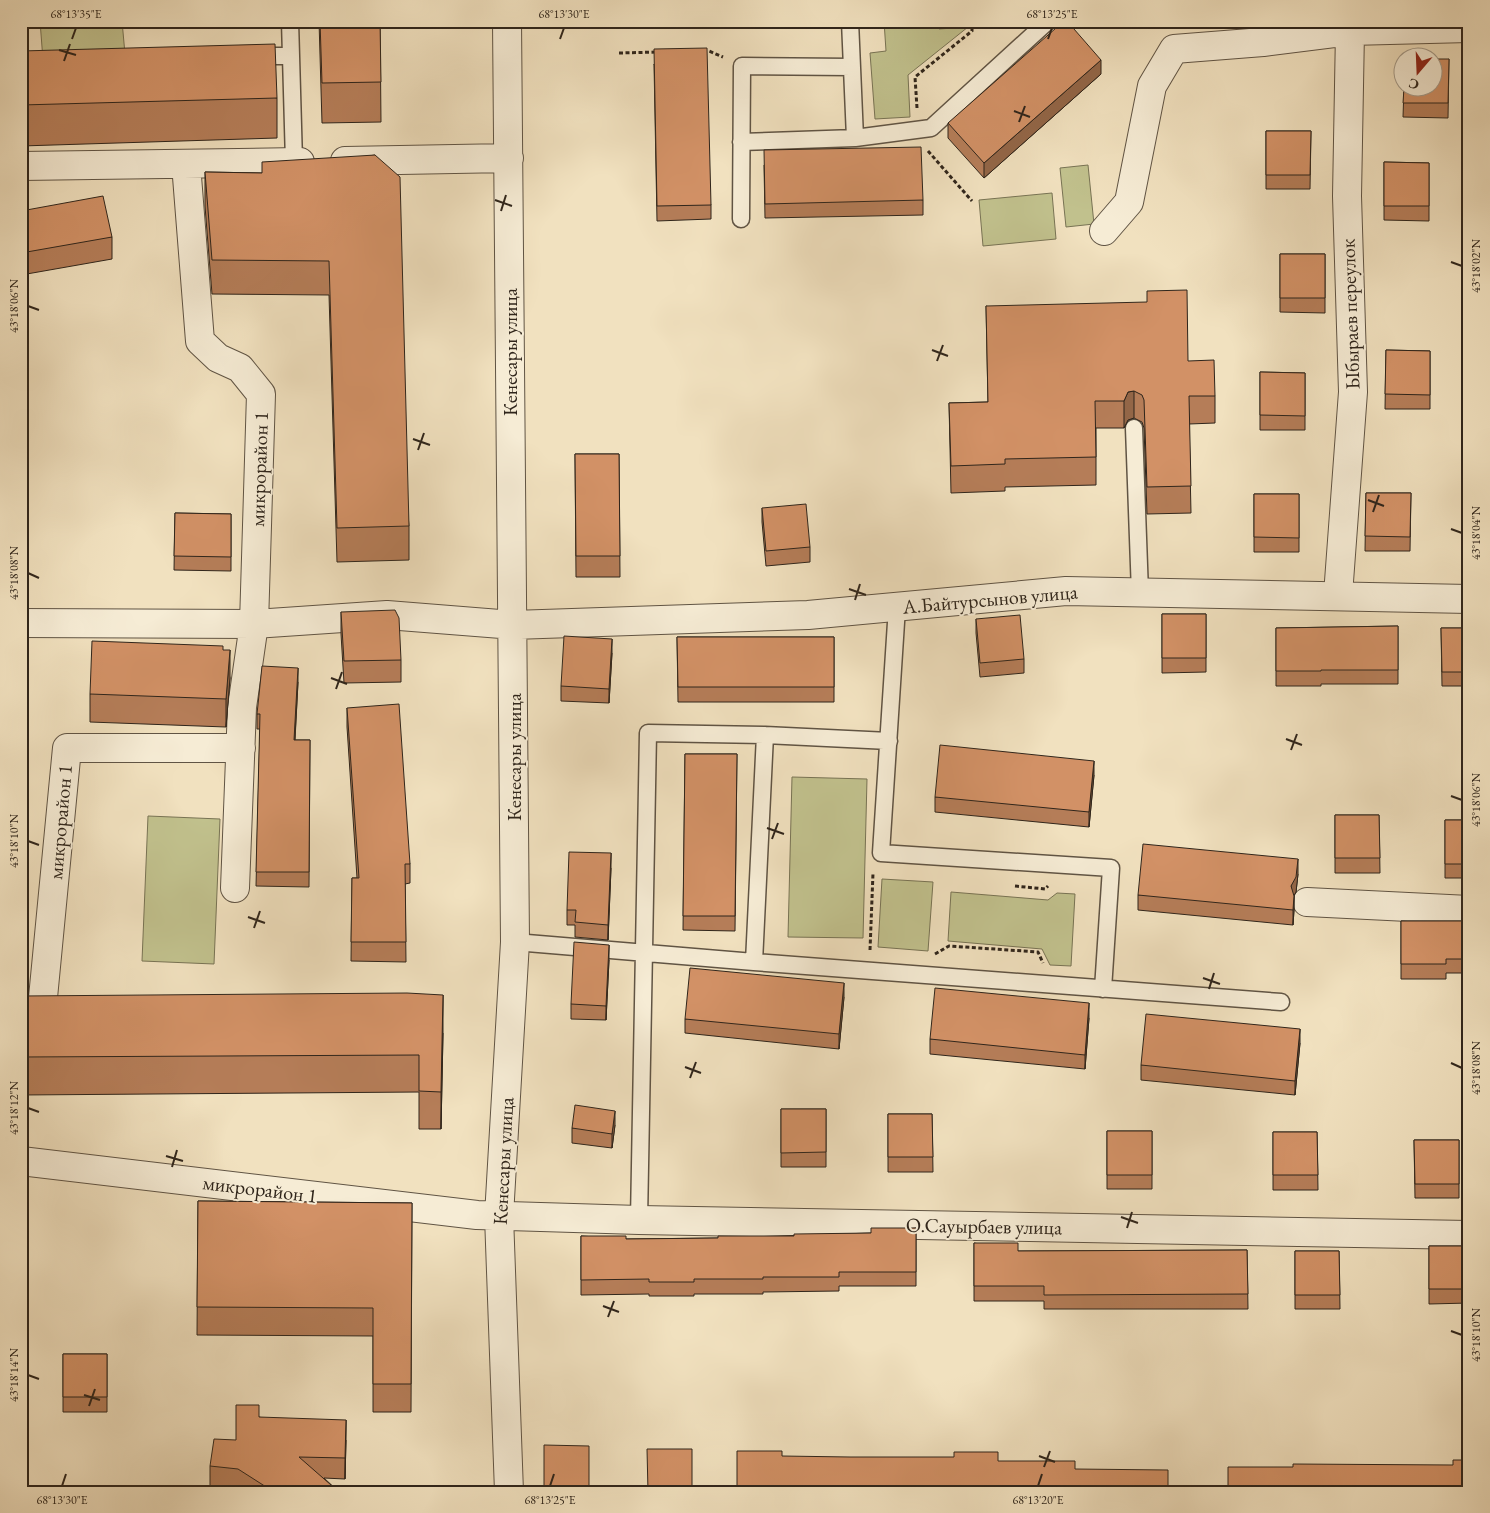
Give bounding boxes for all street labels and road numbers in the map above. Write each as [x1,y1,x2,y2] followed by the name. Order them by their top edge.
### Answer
[1334,238,1366,390] street label: Ыбыраев переулок
[497,288,523,416] street label: Кенесары улица
[244,411,274,527] street label: микрорайон 1
[900,578,1079,620] street label: А.Байтурсынов улица
[501,693,527,821] street label: Кенесары улица
[42,763,78,881] street label: микрорайон 1
[487,1097,519,1225] street label: Кенесары улица
[201,1169,319,1209] street label: микрорайон 1
[906,1212,1062,1240] street label: О.Сауырбаев улица

